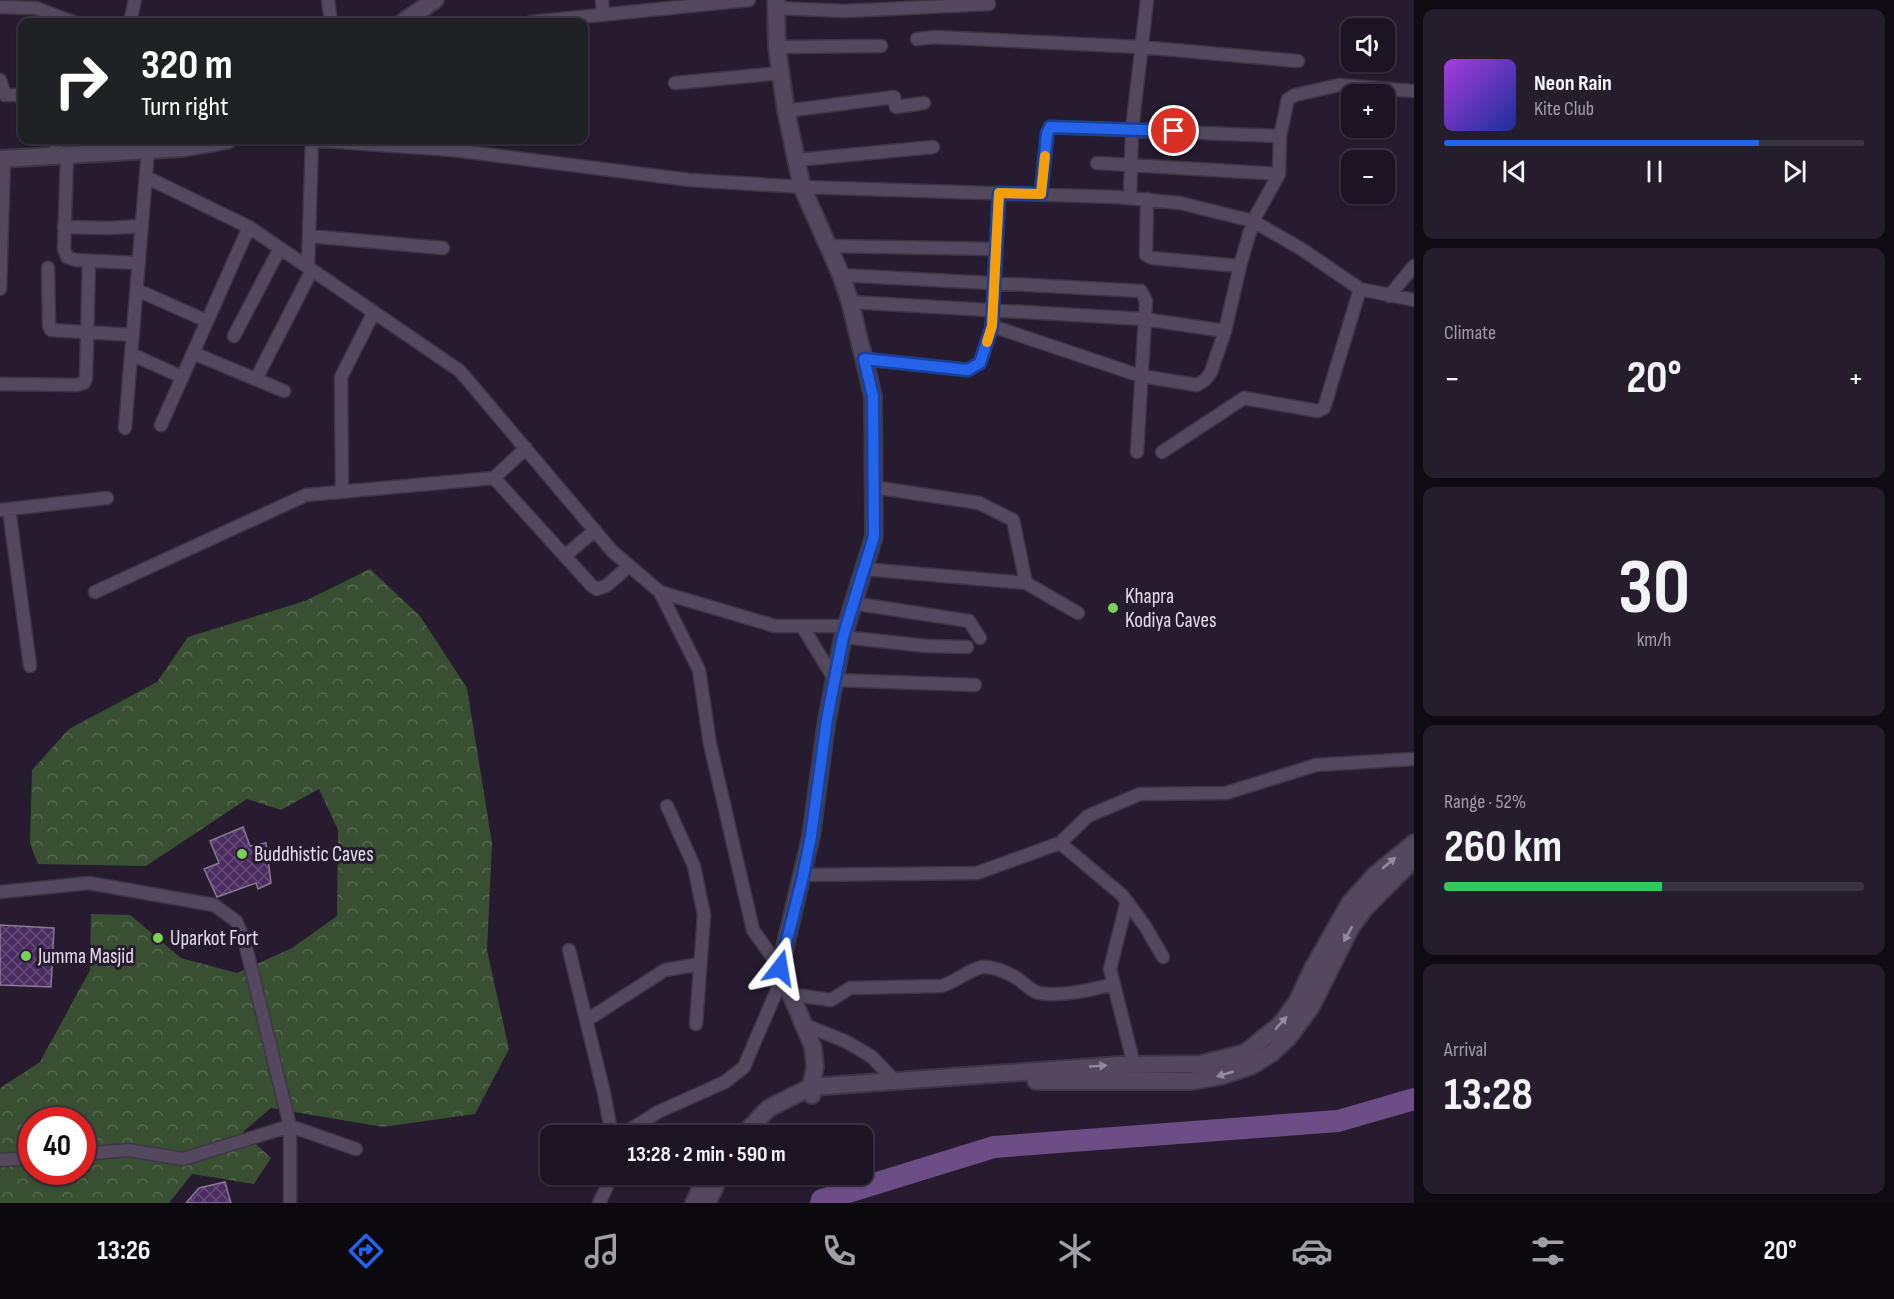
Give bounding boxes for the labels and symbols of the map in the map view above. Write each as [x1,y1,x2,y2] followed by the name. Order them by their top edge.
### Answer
[1148,105,1199,156] pin
[1125,584,1216,633] place label: Khapra Kodiya Caves
[1106,601,1120,615] marker: Khapra Kodiya Caves
[254,842,374,867] place label: Buddhistic Caves
[235,847,249,861] marker: Buddhistic Caves
[1381,857,1397,870] one-way arrow
[170,926,258,951] place label: Uparkot Fort
[1343,926,1353,943] one-way arrow
[151,931,165,945] marker: Uparkot Fort
[748,936,812,1000] position arrow
[37,944,134,969] place label: Jumma Masjid
[19,949,33,963] marker: Jumma Masjid
[1274,1016,1287,1031] one-way arrow
[1089,1061,1108,1071] one-way arrow
[1216,1070,1234,1079] one-way arrow
[18,1107,96,1185] speed limit sign: 40

